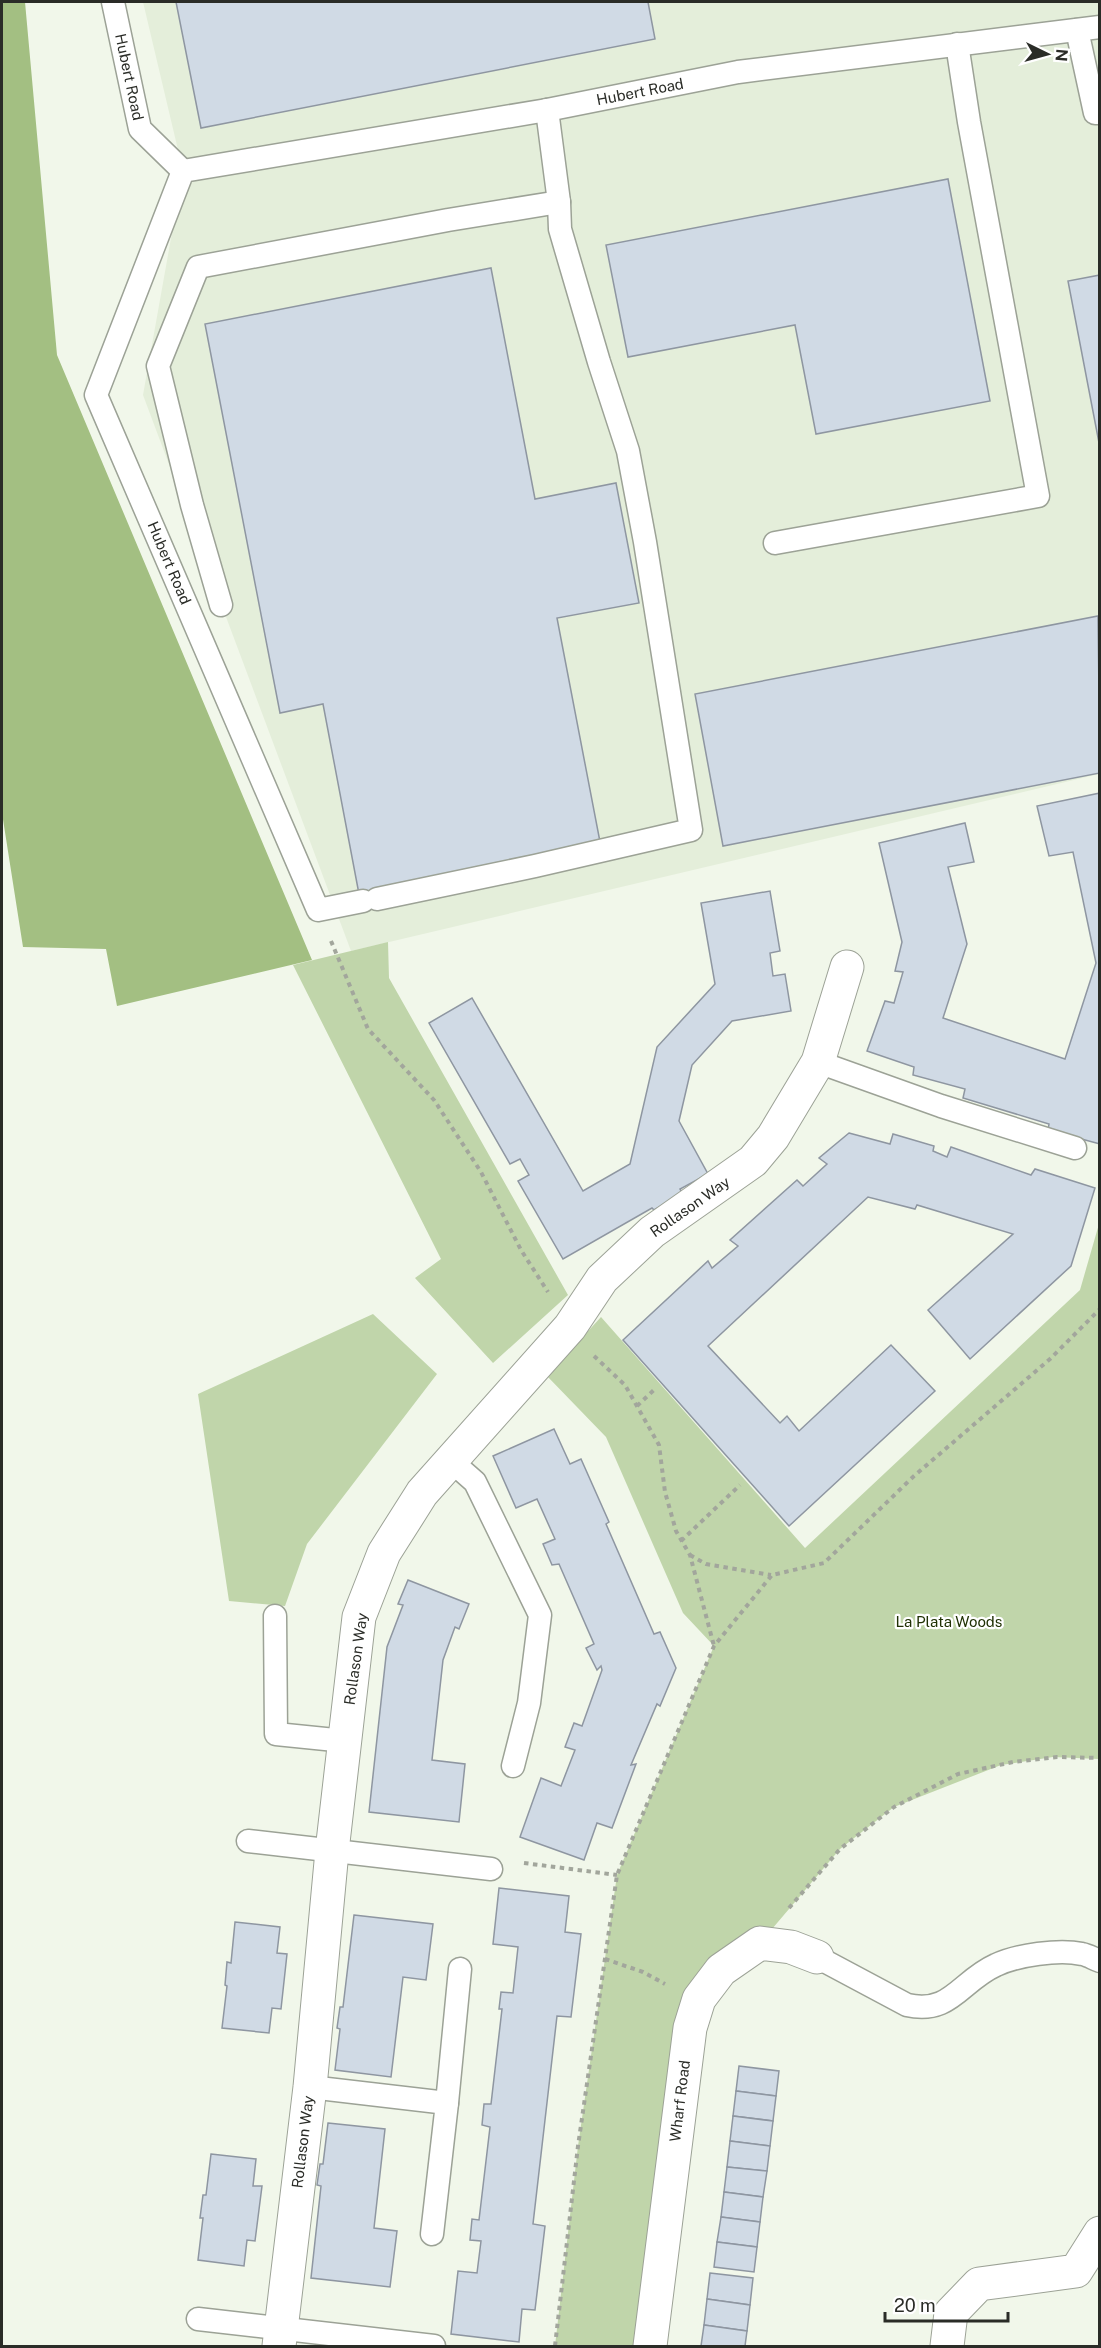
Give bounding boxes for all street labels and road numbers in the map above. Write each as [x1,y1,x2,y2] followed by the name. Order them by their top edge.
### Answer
[112,32,147,122] street label: Hubert Road
[595,75,685,108] street label: Hubert Road
[144,519,195,607] street label: Hubert Road
[647,1173,733,1240] street label: Rollason Way
[341,1612,370,1706] street label: Rollason Way
[666,2059,693,2143] street label: Wharf Road
[288,2095,317,2189] street label: Rollason Way

